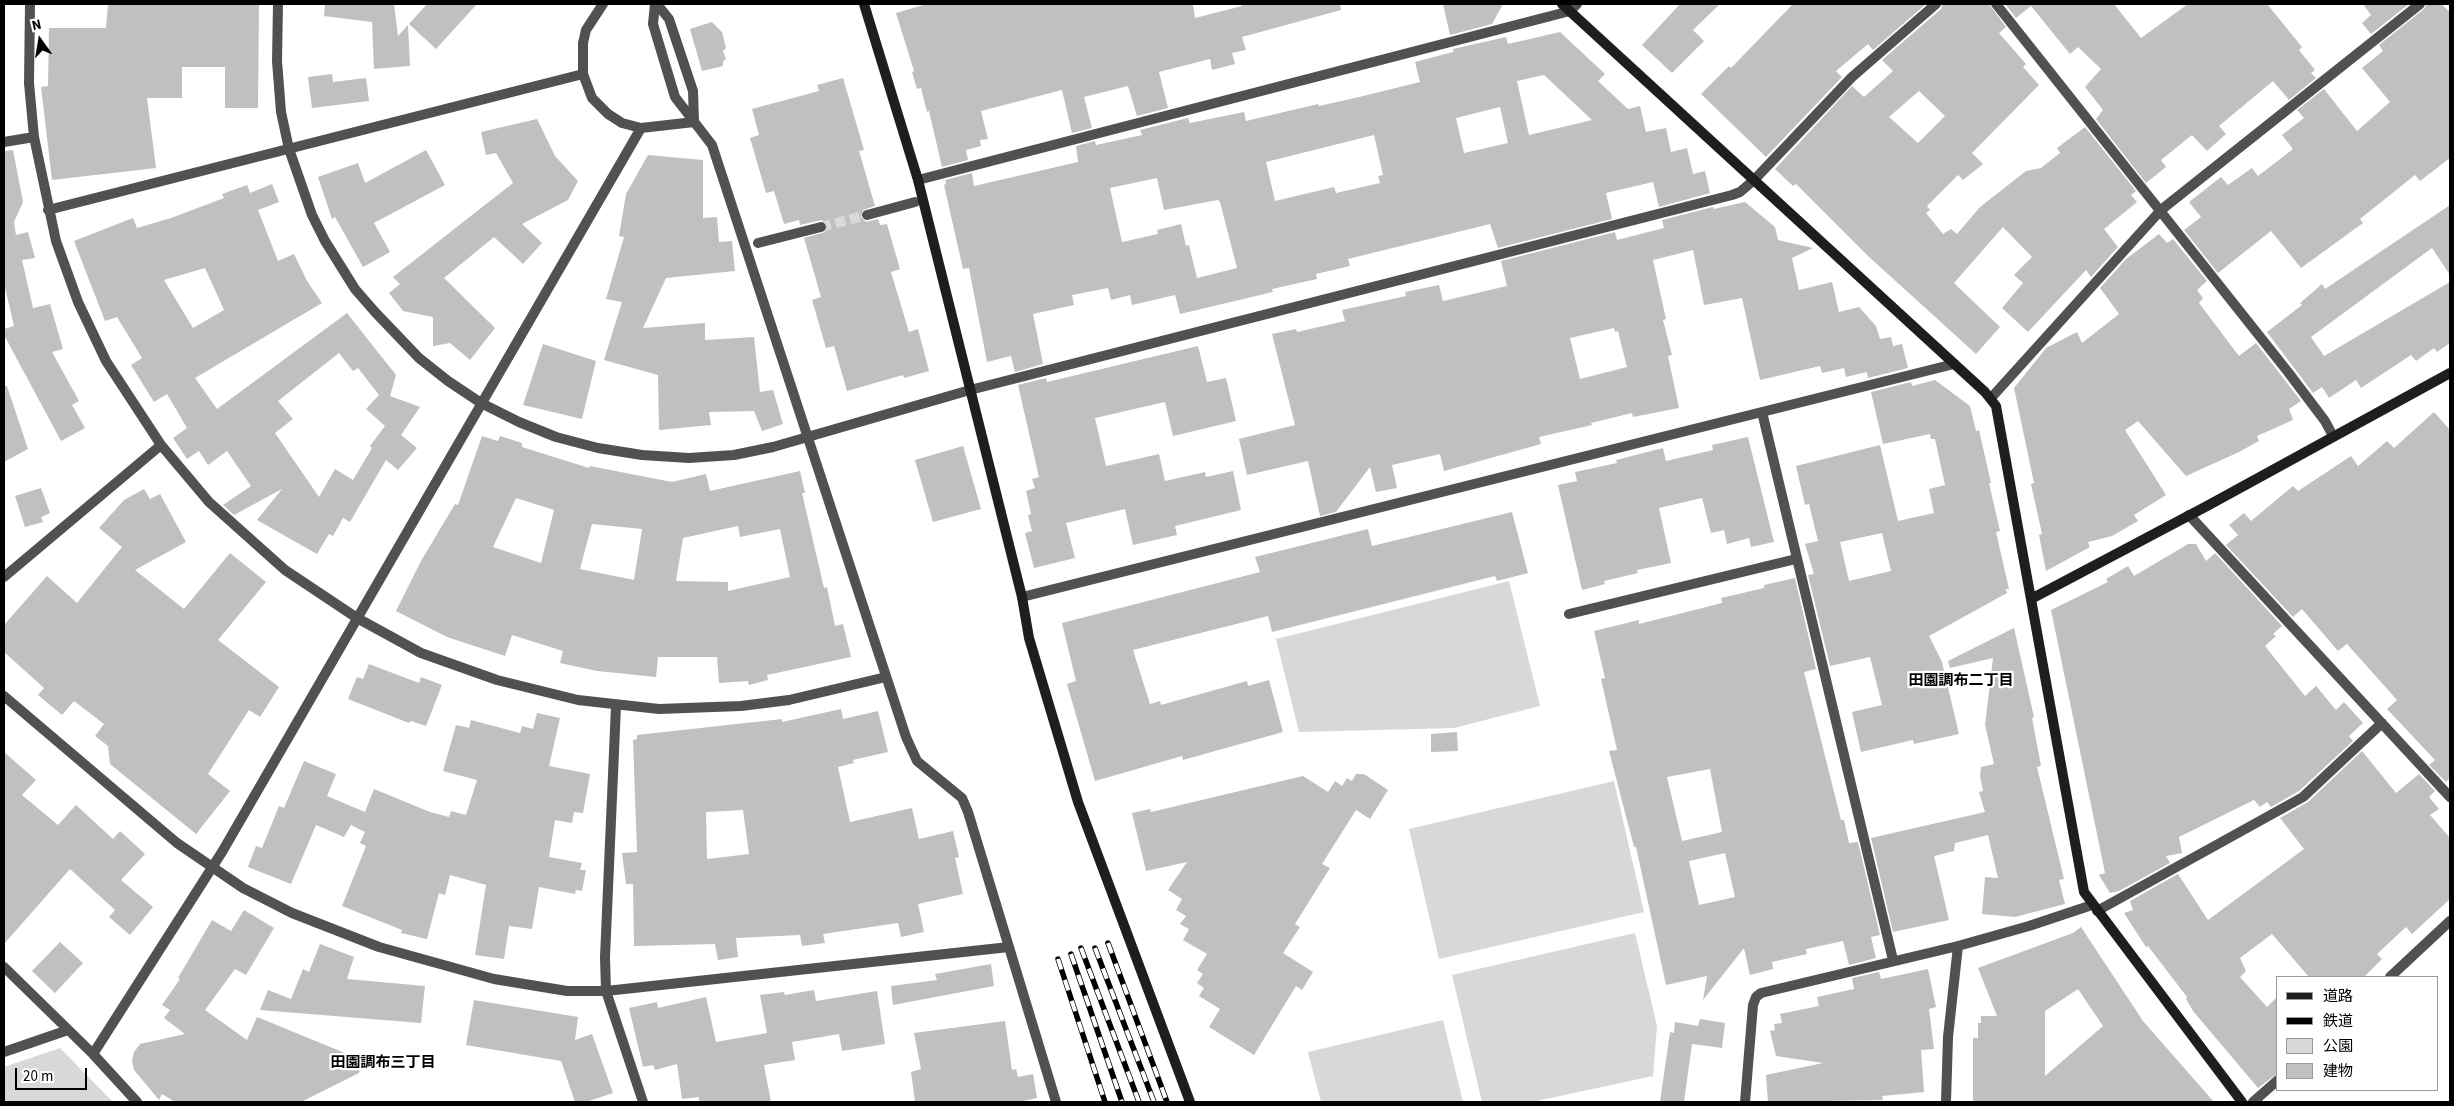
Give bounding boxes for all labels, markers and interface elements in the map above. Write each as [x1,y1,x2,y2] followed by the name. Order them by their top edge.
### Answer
[15,15,65,65] north arrow
[30,15,43,36] text: N
[1909,673,2013,691] district label: 田園調布二丁目
[2276,976,2439,1091] legend
[2323,986,2353,1007] text: 道路
[2323,1011,2353,1032] text: 鉄道
[2323,1036,2353,1057] text: 公園
[331,1055,435,1073] district label: 田園調布三丁目
[18,1058,90,1090] scale bar
[2323,1061,2353,1082] text: 建物
[23,1066,53,1087] text: 20 m

